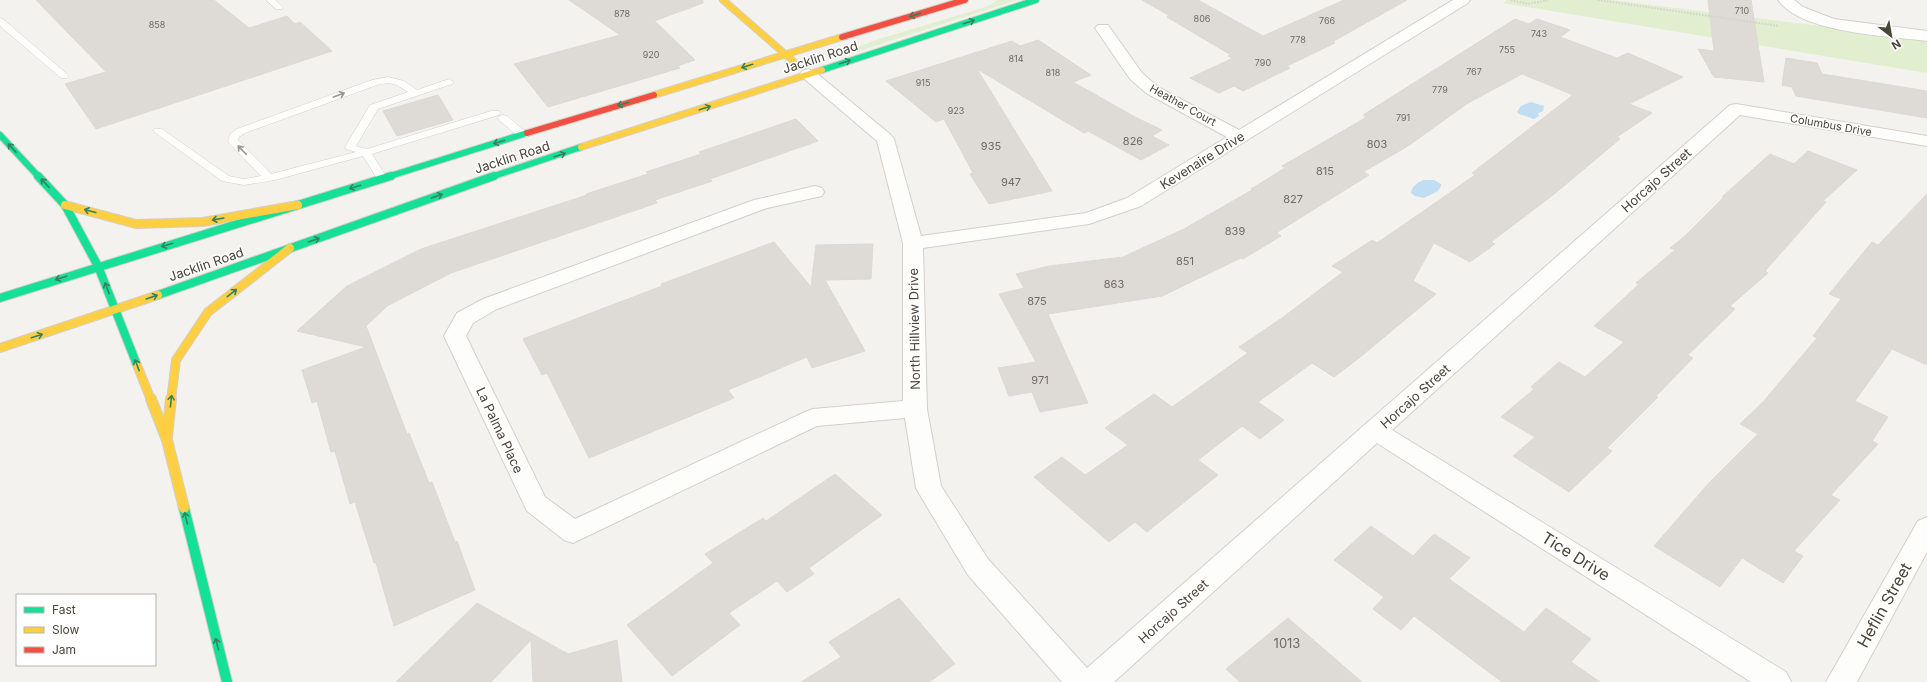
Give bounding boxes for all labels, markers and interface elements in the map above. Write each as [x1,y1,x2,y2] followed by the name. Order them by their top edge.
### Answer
[1735,5,1750,16] house number: 710
[614,8,630,19] house number: 878
[909,12,922,19] one-way arrow
[1194,13,1211,24] house number: 806
[1319,15,1335,26] house number: 766
[1871,16,1911,56] north arrow
[962,18,975,25] one-way arrow
[149,19,166,30] house number: 858
[1531,28,1547,39] house number: 743
[1290,34,1306,45] house number: 778
[1889,36,1903,53] text: N
[780,37,860,77] street label: Jacklin Road
[1499,44,1515,55] house number: 755
[643,49,660,60] house number: 920
[1008,53,1024,64] house number: 814
[1255,57,1271,68] house number: 790
[838,58,851,65] one-way arrow
[741,63,754,70] one-way arrow
[1466,66,1482,77] house number: 767
[1046,67,1061,78] house number: 818
[916,77,930,88] house number: 915
[1147,81,1219,129] street label: Heather Court
[1432,84,1448,95] house number: 779
[332,91,344,99] one-way arrow
[617,101,630,108] one-way arrow
[698,103,710,111] one-way arrow
[948,105,965,116] house number: 923
[1789,111,1873,139] street label: Columbus Drive
[1396,112,1410,123] house number: 791
[1157,128,1247,192] street label: Kevenaire Drive
[1123,134,1143,148] house number: 826
[472,137,552,177] street label: Jacklin Road
[1367,137,1387,151] house number: 803
[493,139,506,146] one-way arrow
[981,139,1001,153] house number: 935
[8,143,17,153] one-way arrow
[237,145,247,155] one-way arrow
[1618,145,1694,215] street label: Horcajo Street
[554,150,566,158] one-way arrow
[1316,164,1334,178] house number: 815
[1001,175,1021,189] house number: 947
[40,178,50,188] one-way arrow
[349,184,362,191] one-way arrow
[430,192,442,200] one-way arrow
[1283,192,1303,206] house number: 827
[84,207,97,214] one-way arrow
[212,215,225,223] one-way arrow
[1225,224,1245,238] house number: 839
[308,235,320,243] one-way arrow
[160,242,173,249] one-way arrow
[166,244,246,284] street label: Jacklin Road
[1176,254,1194,268] house number: 851
[905,268,923,390] street label: North Hillview Drive
[55,275,68,282] one-way arrow
[1104,277,1124,291] house number: 863
[102,282,110,294] one-way arrow
[226,289,237,297] one-way arrow
[145,293,158,300] one-way arrow
[1027,294,1047,308] house number: 875
[30,332,43,339] one-way arrow
[132,359,140,371] one-way arrow
[1377,361,1453,431] street label: Horcajo Street
[1031,373,1049,387] house number: 971
[473,384,527,476] street label: La Palma Place
[167,395,175,408] one-way arrow
[182,512,189,525] one-way arrow
[1538,527,1614,585] street label: Tice Drive
[1852,559,1916,651] street label: Heflin Street
[1135,576,1211,646] street label: Horcajo Street
[16,594,156,666] legend
[52,602,76,617] text: Fast
[52,622,80,637] text: Slow
[1274,635,1300,651] house number: 1013
[213,638,220,651] one-way arrow
[52,642,76,657] text: Jam

